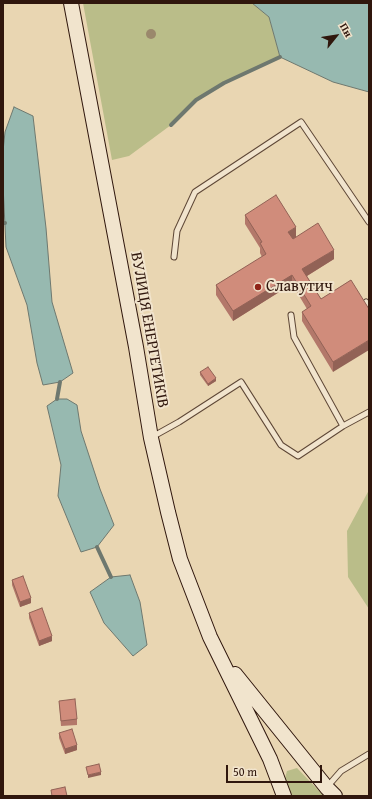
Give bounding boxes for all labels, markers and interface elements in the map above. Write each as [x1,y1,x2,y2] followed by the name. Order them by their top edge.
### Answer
[316,16,356,56] north arrow
[336,20,357,40] text: Пн
[126,251,172,409] street label: ВУЛИЦЯ ЕНЕРГЕТИКІВ
[266,277,333,297] place label: Славутич
[253,282,263,292] marker: Славутич
[228,757,324,783] scale bar
[233,763,257,780] text: 50 m

